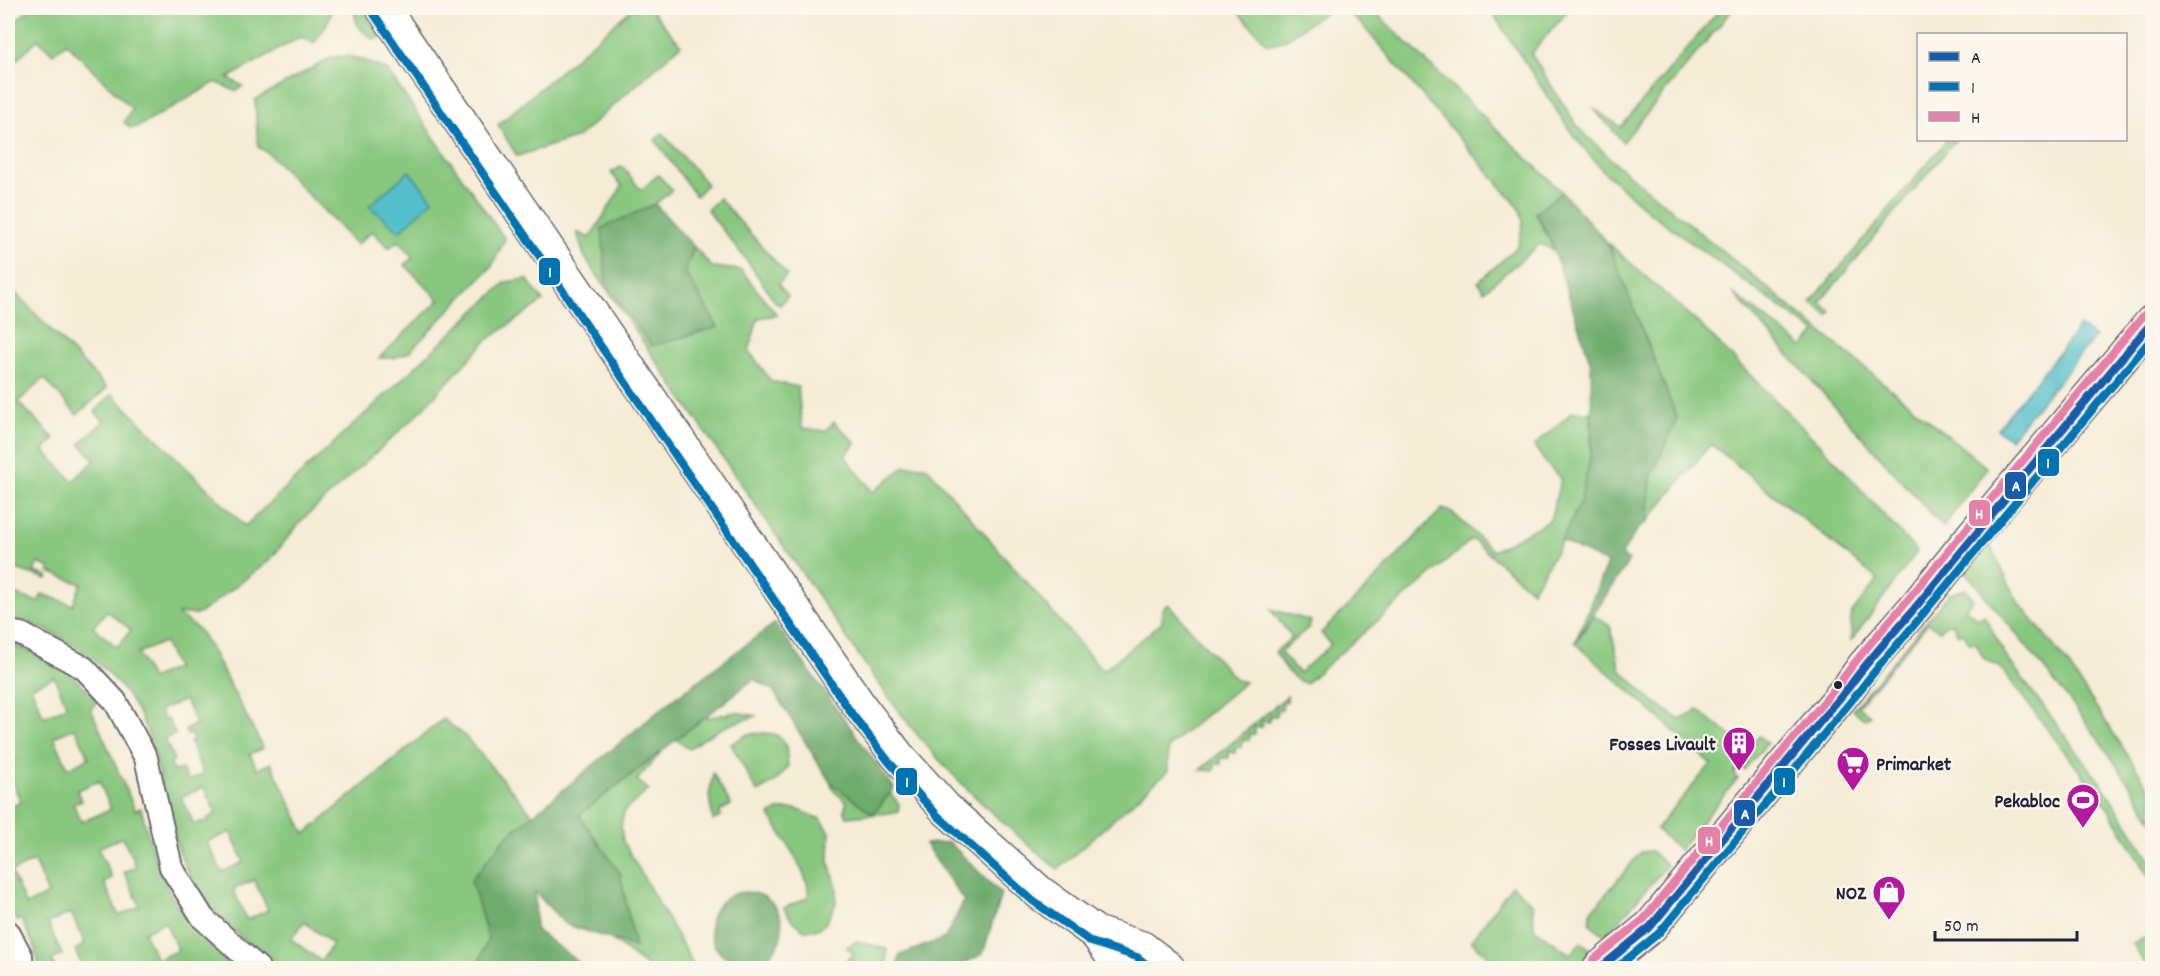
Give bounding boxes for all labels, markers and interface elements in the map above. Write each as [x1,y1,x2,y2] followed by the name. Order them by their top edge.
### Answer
[1917,33,2127,141] legend
[1971,47,1981,72] text: A
[1971,77,1975,102] text: 1
[1971,107,1980,132] text: H
[538,257,561,286] line badge: 1
[548,262,552,285] text: 1
[2037,448,2060,477] line badge: 1
[2046,453,2050,476] text: 1
[2004,471,2027,500] line badge: A
[2012,476,2021,499] text: A
[1968,499,1991,527] line badge: H
[1975,504,1983,527] text: H
[1832,679,1844,691] unlabelled marker
[1721,725,1757,772] building icon: Fosses Livault
[1609,732,1717,760] place label: Fosses Livault
[1835,745,1871,792] supermarket icon: Primarket
[1876,752,1952,780] place label: Primarket
[895,767,918,796] line badge: 1
[1773,767,1796,796] line badge: 1
[905,772,909,795] text: 1
[1782,772,1786,795] text: 1
[2065,782,2101,829] sports icon: Pekabloc
[1994,789,2060,817] place label: Pekabloc
[1733,799,1756,827] line badge: A
[1741,804,1750,827] text: A
[1697,826,1721,855] line badge: H
[1705,831,1713,854] text: H
[1871,874,1907,921] shop icon: NOZ
[1836,881,1867,909] place label: NOZ
[1935,904,2078,942] scale bar
[1944,915,1979,940] text: 50 m

